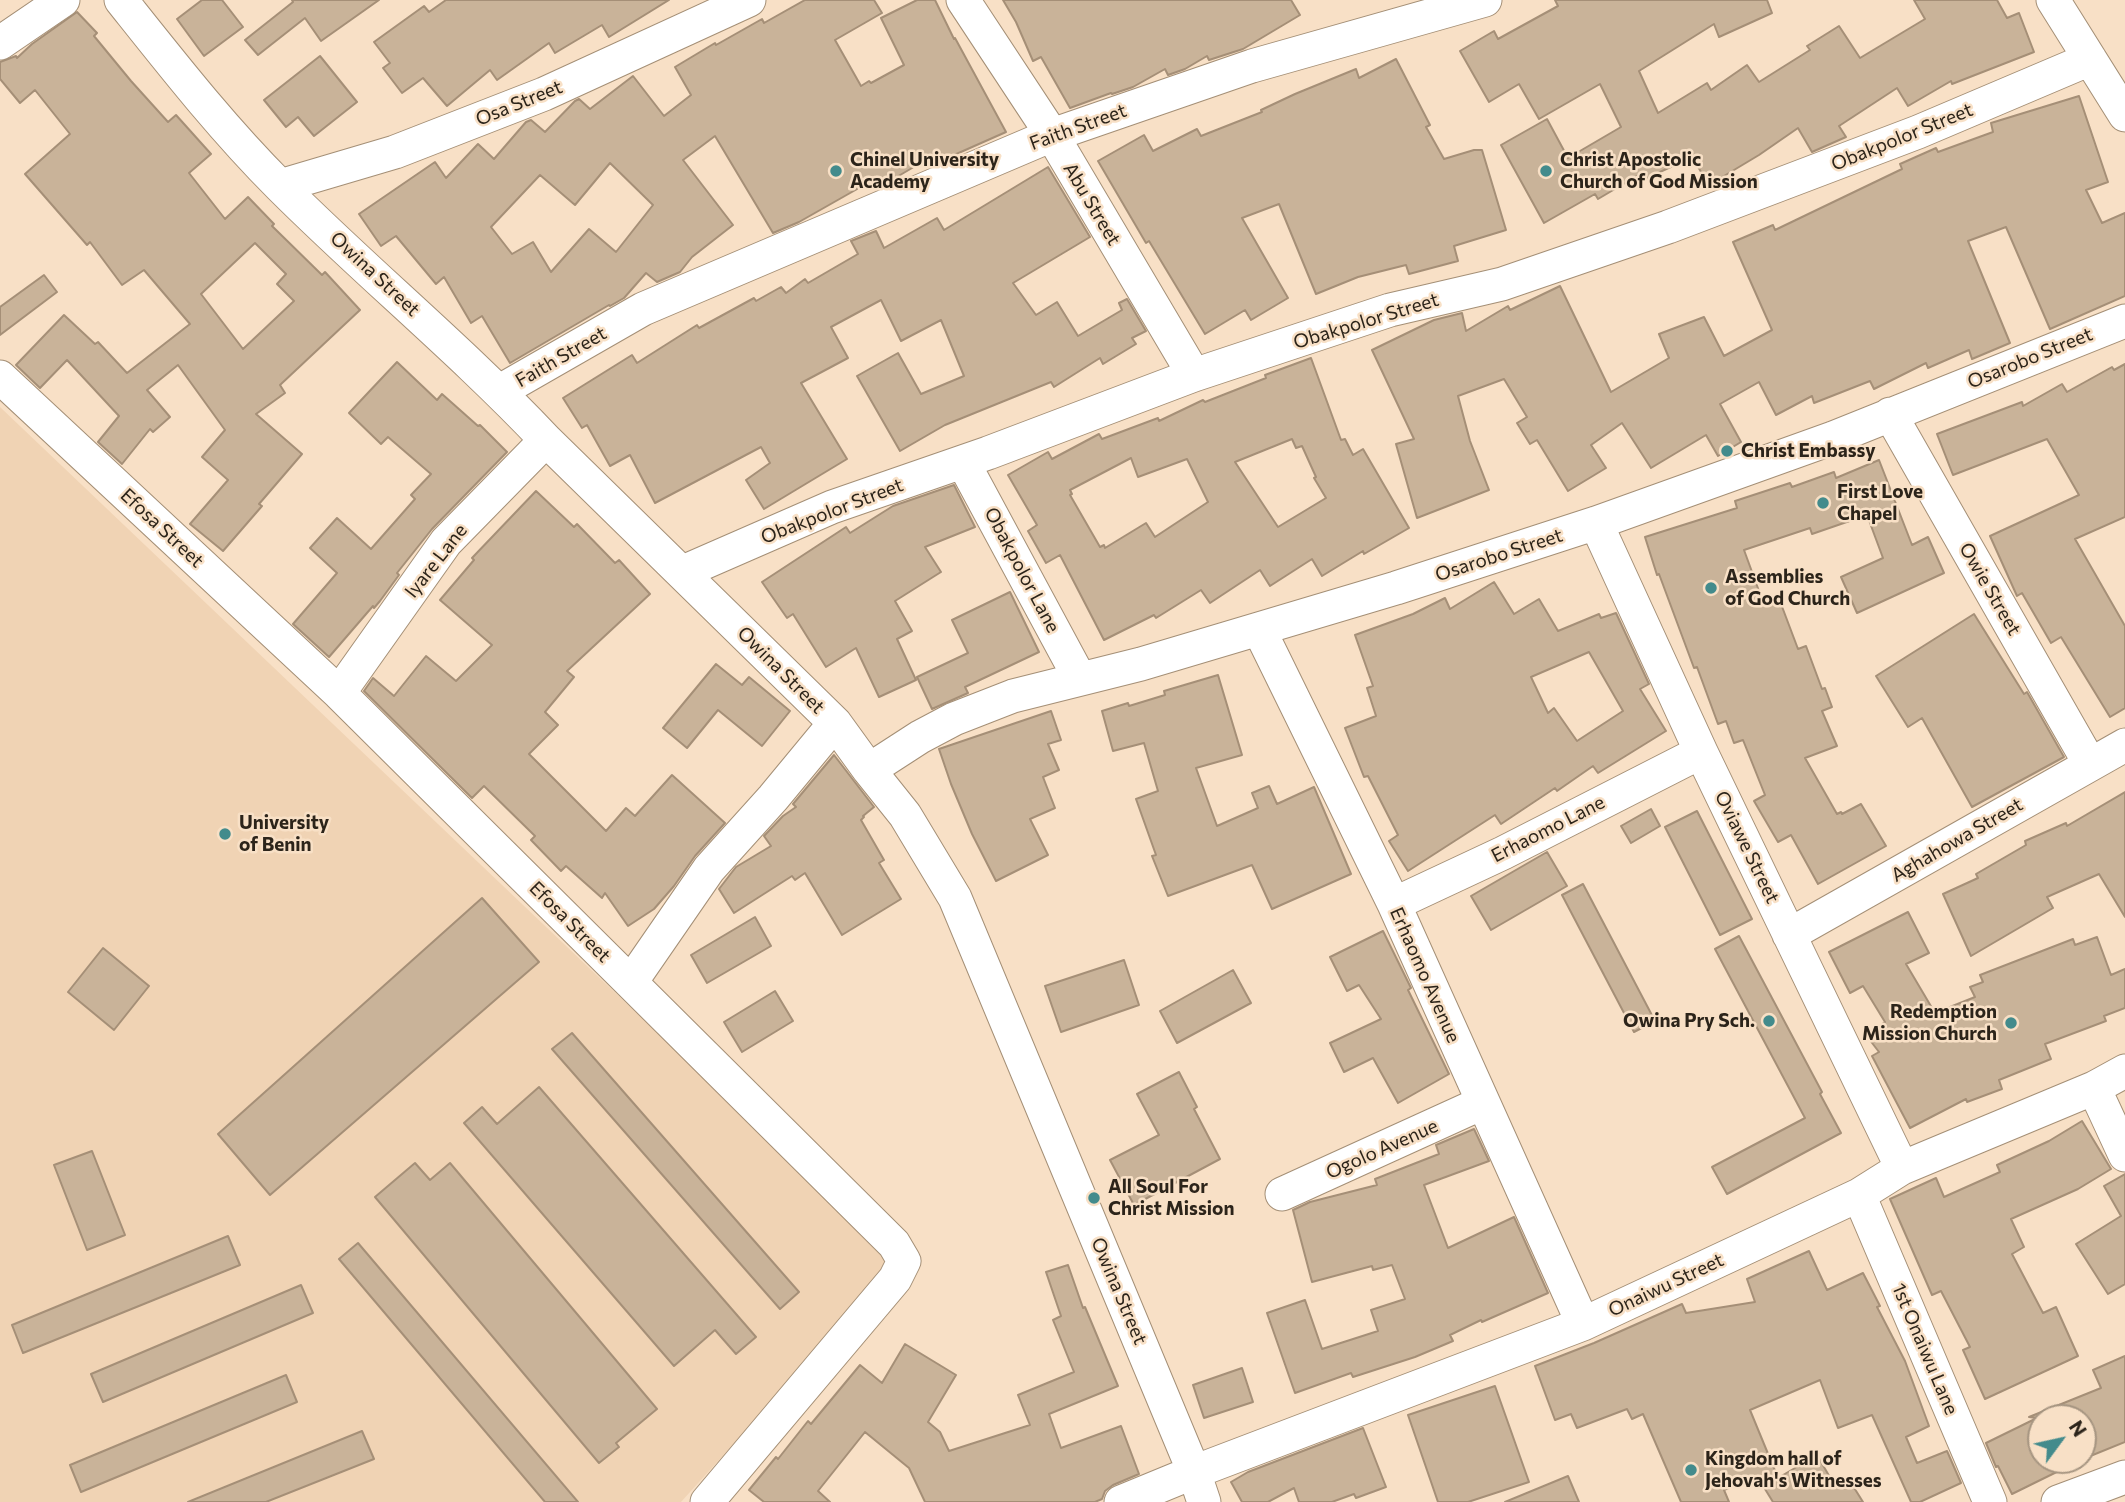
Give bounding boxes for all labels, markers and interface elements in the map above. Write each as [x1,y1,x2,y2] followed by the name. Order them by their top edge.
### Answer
[472,75,566,131] street label: Osa Street
[1828,98,1976,176] street label: Obakpolor Street
[1026,99,1130,155] street label: Faith Street
[850,149,999,193] place label: Chinel University Academy
[1560,149,1758,193] place label: Christ Apostolic Church of God Mission
[1058,159,1126,249] street label: Abu Street
[828,163,844,179] marker: Chinel University Academy
[1538,163,1554,179] marker: Christ Apostolic Church of God Mission
[326,227,424,321] street label: Owina Street
[1291,288,1441,354] street label: Obakpolor Street
[511,322,611,392] street label: Faith Street
[1964,323,2096,393] street label: Osarobo Street
[1741,440,1876,462] place label: Christ Embassy
[1719,443,1735,459] marker: Christ Embassy
[758,473,906,549] street label: Obakpolor Street
[1837,481,1923,525] place label: First Love Chapel
[116,484,208,572] street label: Efosa Street
[1815,495,1831,511] marker: First Love Chapel
[979,503,1065,637] street label: Obakpolor Lane
[400,519,472,603] street label: Iyare Lane
[1432,524,1566,586] street label: Osarobo Street
[1954,539,2026,639] street label: Owie Street
[1725,566,1850,610] place label: Assemblies of God Church
[1703,580,1719,596] marker: Assemblies of God Church
[733,622,829,718] street label: Owina Street
[1710,787,1784,907] street label: Oviawe Street
[1487,791,1609,867] street label: Erhaomo Lane
[1887,793,2027,887] street label: Aghahowa Street
[239,812,329,856] place label: University of Benin
[217,826,233,842] marker: University of Benin
[525,877,615,967] street label: Efosa Street
[1385,904,1465,1046] street label: Erhaomo Avenue
[1862,1001,1997,1045] place label: Redemption Mission Church
[1623,1010,1755,1032] place label: Owina Pry Sch.
[1761,1013,1777,1029] marker: Owina Pry Sch.
[2003,1015,2019,1031] marker: Redemption Mission Church
[1322,1114,1442,1184] street label: Ogolo Avenue
[1108,1176,1234,1220] place label: All Soul For Christ Mission
[1086,1190,1102,1206] marker: All Soul For Christ Mission
[1086,1234,1152,1348] street label: Owina Street
[1605,1248,1727,1322] street label: Onaiwu Street
[1887,1280,1963,1418] street label: 1st Onaiwu Lane
[2027,1404,2097,1474] north arrow
[2065,1416,2092,1441] text: N
[1705,1448,1882,1492] place label: Kingdom hall of Jehovah's Witnesses
[1683,1462,1699,1478] marker: Kingdom hall of Jehovah's Witnesses

